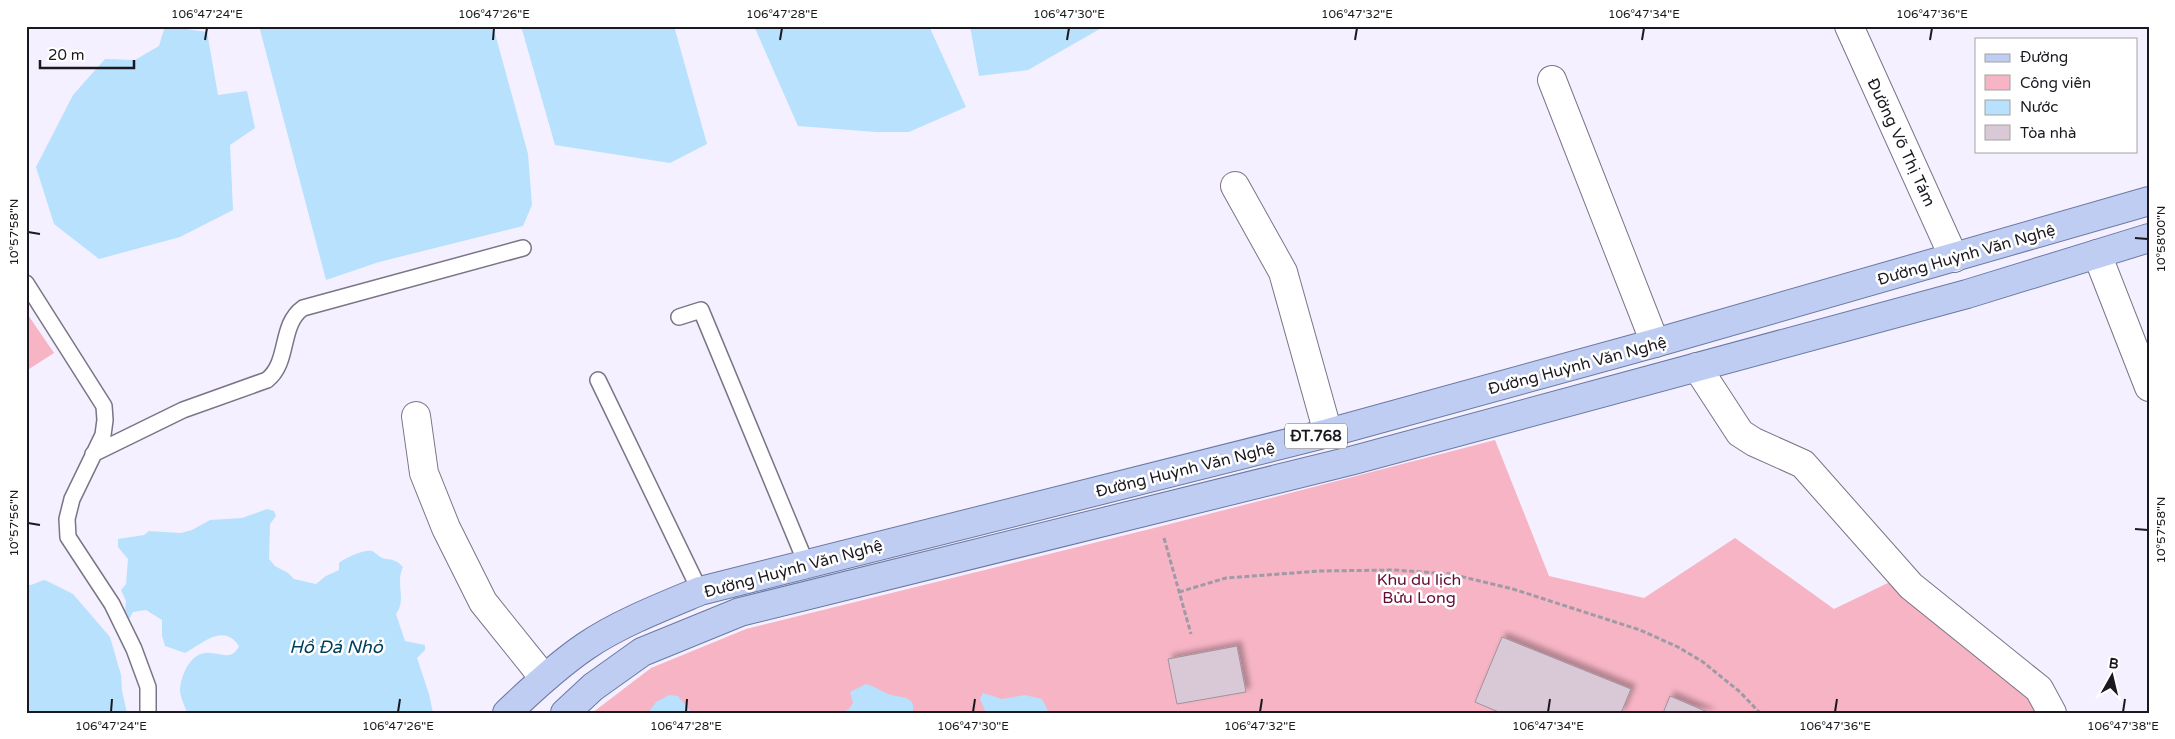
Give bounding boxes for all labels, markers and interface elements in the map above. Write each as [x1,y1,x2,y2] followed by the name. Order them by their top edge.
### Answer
[171,7,243,21] text: 106°47'24"E
[458,7,530,21] text: 106°47'26"E
[746,7,818,21] text: 106°47'28"E
[1033,7,1105,21] text: 106°47'30"E
[1321,7,1393,21] text: 106°47'32"E
[1608,7,1680,21] text: 106°47'34"E
[1896,7,1968,21] text: 106°47'36"E
[40,38,134,70] scale bar
[1975,38,2138,152] legend
[48,46,85,64] text: 20 m
[2020,48,2068,66] text: Đường
[2020,74,2091,92] text: Công viên
[1863,75,1940,210] street label: Đường Võ Thị Tám
[2020,98,2058,116] text: Nước
[2020,124,2076,142] text: Tòa nhà
[7,199,21,266] text: 10°57'58"N
[2154,206,2168,273] text: 10°58'00"N
[1875,220,2058,290] street label: Đường Huỳnh Văn Nghệ
[1486,332,1669,399] street label: Đường Huỳnh Văn Nghệ
[1285,424,1347,448] road number: ĐT.768
[1094,438,1277,502] street label: Đường Huỳnh Văn Nghệ
[7,490,21,557] text: 10°57'56"N
[2154,497,2168,564] text: 10°57'58"N
[702,535,885,602] street label: Đường Huỳnh Văn Nghệ
[1377,570,1461,608] park label: Khu du lịch Bửu Long
[289,636,384,658] water label: Hồ Đá Nhỏ
[2088,652,2138,702] north arrow
[2108,655,2120,673] text: B
[75,719,147,733] text: 106°47'24"E
[362,719,434,733] text: 106°47'26"E
[650,719,722,733] text: 106°47'28"E
[937,719,1009,733] text: 106°47'30"E
[1224,719,1296,733] text: 106°47'32"E
[1512,719,1584,733] text: 106°47'34"E
[1799,719,1871,733] text: 106°47'36"E
[2087,719,2159,733] text: 106°47'38"E

